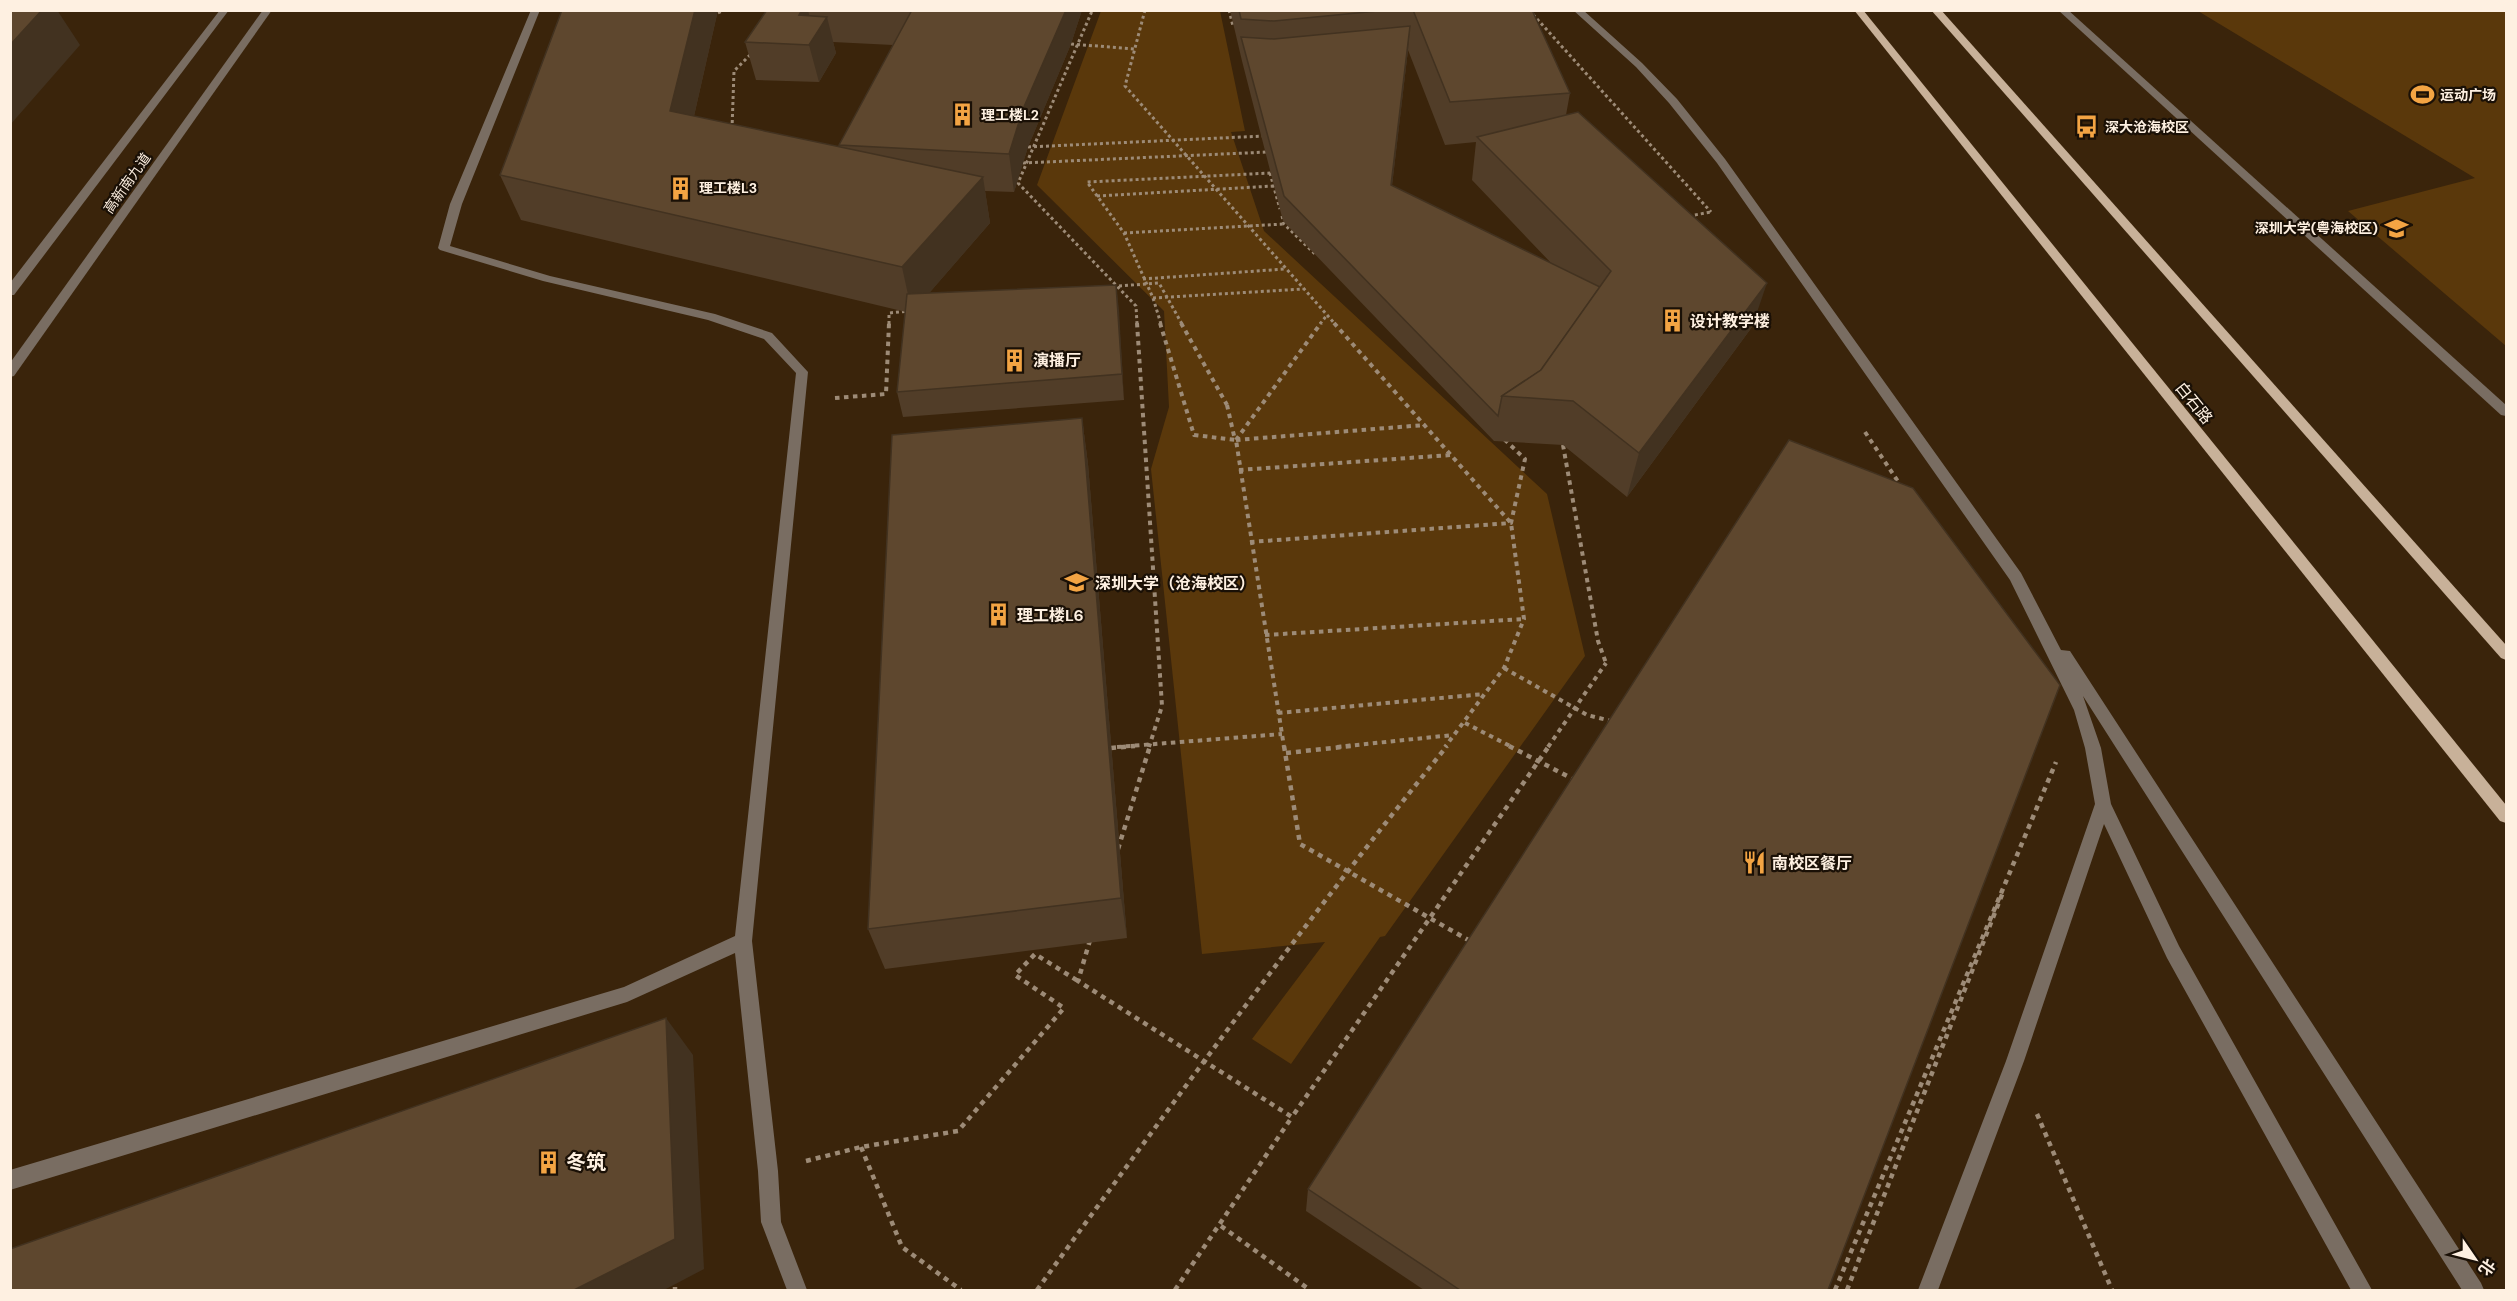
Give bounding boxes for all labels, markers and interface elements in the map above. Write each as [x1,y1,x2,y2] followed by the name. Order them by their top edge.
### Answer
[2409,82,2435,108] sports icon: 运动广场
[2440,86,2496,104] place label: 运动广场
[950,102,976,128] building icon: 理工楼L2
[981,106,1039,124] place label: 理工楼L2
[2074,114,2100,140] bus stop icon: 深大沧海校区
[2105,118,2189,136] place label: 深大沧海校区
[100,149,154,217] street label: 高新南九道
[668,175,694,201] building icon: 理工楼L3
[699,179,757,197] place label: 理工楼L3
[2383,215,2409,241] school or university icon: 深圳大学(粤海校区)
[2255,219,2378,237] place label: 深圳大学(粤海校区)
[1659,308,1685,334] building icon: 设计教学楼
[1690,311,1770,332] place label: 设计教学楼
[1002,347,1028,373] building icon: 演播厅
[1033,350,1081,371] place label: 演播厅
[2171,378,2217,428] street label: 白石路
[1064,570,1090,596] school or university icon: 深圳大学（沧海校区）
[1095,573,1255,594] place label: 深圳大学（沧海校区）
[986,602,1012,628] building icon: 理工楼L6
[1017,605,1084,626] place label: 理工楼L6
[1741,850,1767,876] restaurant icon: 南校区餐厅
[1772,853,1852,874] place label: 南校区餐厅
[535,1149,561,1175] building icon: 冬筑
[566,1149,606,1175] place label: 冬筑
[2445,1229,2505,1289] north arrow
[2474,1255,2500,1280] text: 北

